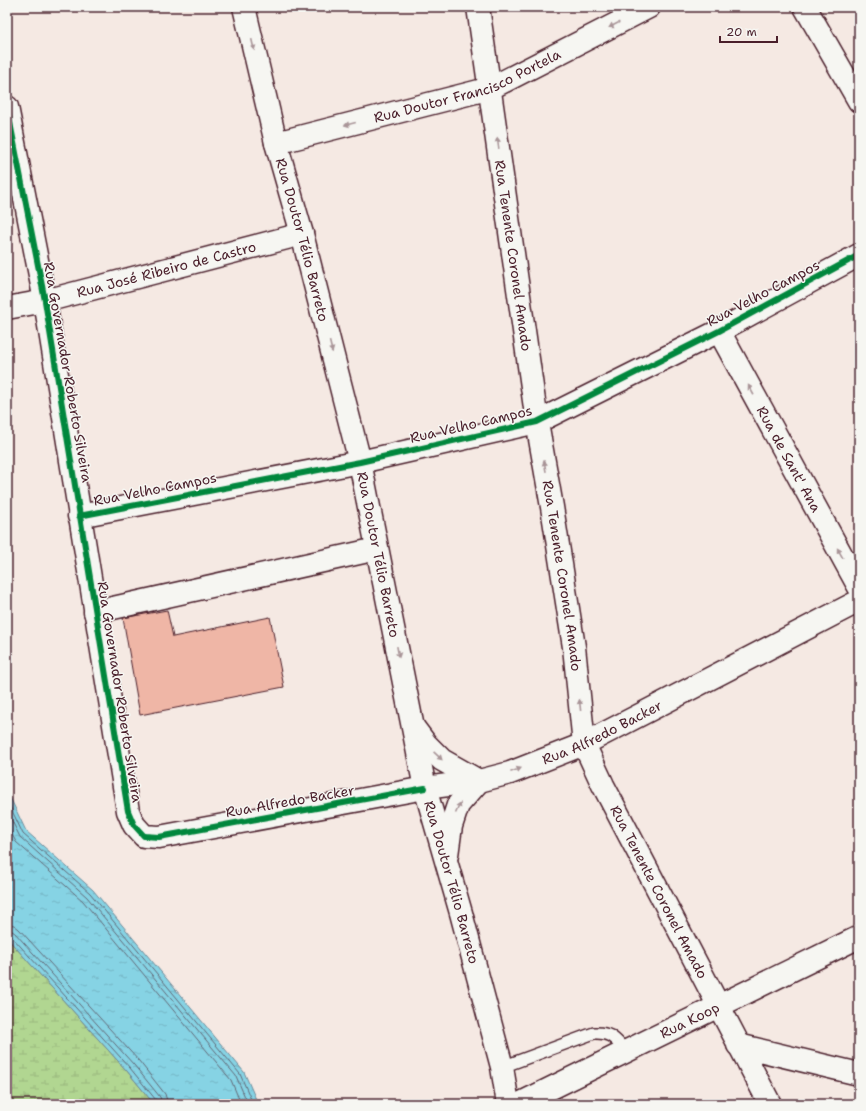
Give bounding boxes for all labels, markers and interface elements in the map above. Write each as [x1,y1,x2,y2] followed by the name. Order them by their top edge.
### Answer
[720,18,777,44] scale bar
[608,22,620,28] one-way arrow
[726,24,757,40] text: 20 m
[250,39,256,51] one-way arrow
[372,45,564,127] street label: Rua Doutor Francisco Portela
[344,122,356,128] one-way arrow
[495,137,501,149] one-way arrow
[272,156,333,323] street label: Rua Doutor Télio Barreto
[491,159,536,352] street label: Rua Tenente Coronel Amado
[75,237,258,301] street label: Rua José Ribeiro de Castro
[704,256,823,330] street label: Rua Velho Campos
[40,260,96,484] street label: Rua Governador Roberto Silveira
[328,341,334,353] one-way arrow
[748,384,754,396] one-way arrow
[408,401,534,447] street label: Rua Velho Campos
[753,403,825,516] street label: Rua de Sant' Ana
[542,460,548,472] one-way arrow
[92,468,218,510] street label: Rua Velho Campos
[353,470,404,639] street label: Rua Doutor Télio Barreto
[538,479,585,672] street label: Rua Tenente Coronel Amado
[837,547,844,559] one-way arrow
[94,580,146,804] street label: Rua Governador Roberto Silveira
[395,646,401,658] one-way arrow
[539,696,665,769] street label: Rua Alfredo Backer
[576,699,583,711] one-way arrow
[433,752,443,761] one-way arrow
[511,767,523,773] one-way arrow
[224,781,356,821] street label: Rua Alfredo Backer
[420,799,483,966] street label: Rua Doutor Télio Barreto
[606,802,712,982] street label: Rua Tenente Coronel Amado
[455,803,461,814] one-way arrow
[657,998,722,1042] street label: Rua Koop

